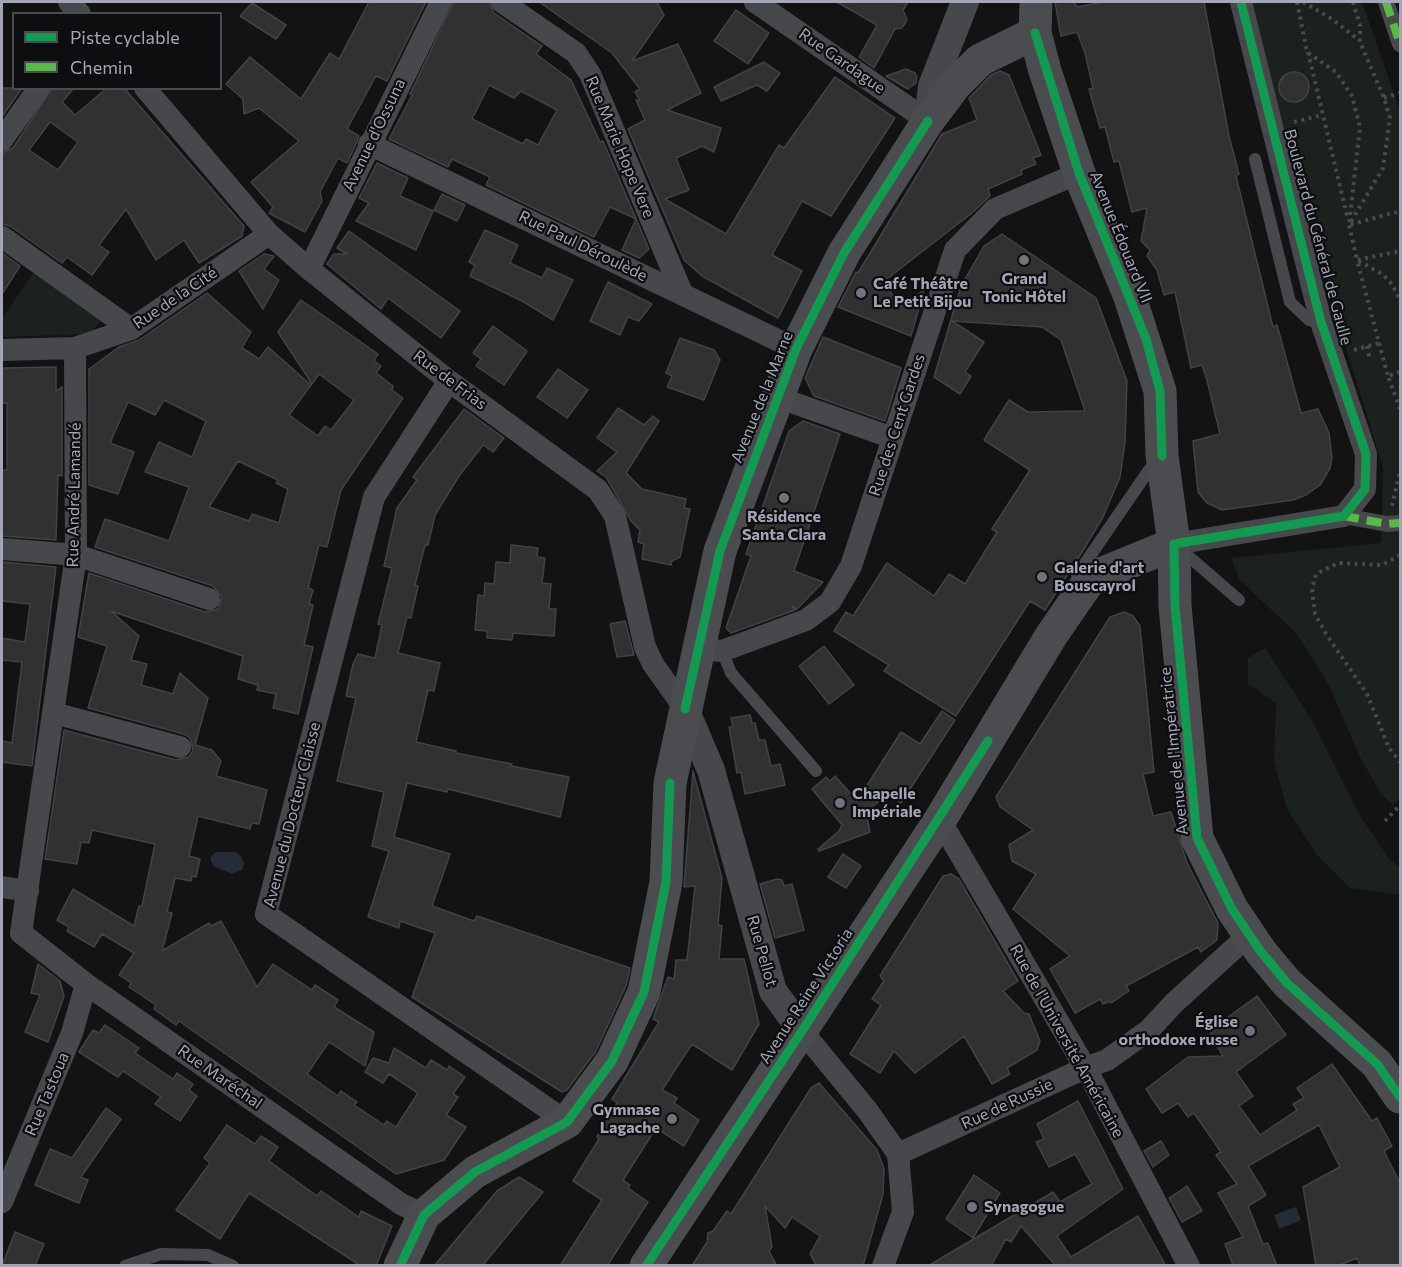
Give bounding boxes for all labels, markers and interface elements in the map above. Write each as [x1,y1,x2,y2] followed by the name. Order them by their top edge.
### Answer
[12,12,222,90] legend
[795,24,889,98] street label: Rue Gardague
[70,26,180,48] text: Piste cyclable
[70,56,133,78] text: Chemin
[581,73,659,221] street label: Rue Marie Hope Vere
[338,76,410,194] street label: Avenue d'Ossuna
[1280,127,1356,347] street label: Boulevard du Général de Gaulle
[1086,168,1156,306] street label: Avenue Édouard VII
[516,207,650,285] street label: Rue Paul Déroulède
[1017,253,1031,267] marker: Grand Tonic Hôtel
[129,263,221,333] street label: Rue de la Cité
[982,269,1066,307] place label: Grand Tonic Hôtel
[873,274,972,312] place label: Café Théâtre Le Petit Bijou
[854,286,868,300] marker: Café Théâtre Le Petit Bijou
[727,328,797,466] street label: Avenue de la Marne
[410,346,490,414] street label: Rue de Frias
[865,351,929,499] street label: Rue des Cent Gardes
[63,422,85,568] street label: Rue André Lamandé
[777,491,791,505] marker: Résidence Santa Clara
[742,507,826,545] place label: Résidence Santa Clara
[1054,558,1144,596] place label: Galerie d'art Bouscayrol
[1035,570,1049,584] marker: Galerie d'art Bouscayrol
[1156,666,1192,836] street label: Avenue de l'Impératrice
[260,720,324,910] street label: Avenue du Docteur Claisse
[852,784,921,822] place label: Chapelle Impériale
[833,796,847,810] marker: Chapelle Impériale
[743,913,781,989] street label: Rue Pellot
[755,925,857,1067] street label: Avenue Reine Victoria
[1006,941,1128,1141] street label: Rue de l'Université Américaine
[1119,1012,1238,1050] place label: Église orthodoxe russe
[1243,1024,1257,1038] marker: Église orthodoxe russe
[174,1041,266,1113] street label: Rue Maréchal
[21,1049,73,1139] street label: Rue Tastoua
[958,1074,1056,1134] street label: Rue de Russie
[592,1100,660,1138] place label: Gymnase Lagache
[665,1112,679,1126] marker: Gymnase Lagache
[984,1197,1064,1217] place label: Synagogue
[965,1200,979,1214] marker: Synagogue

